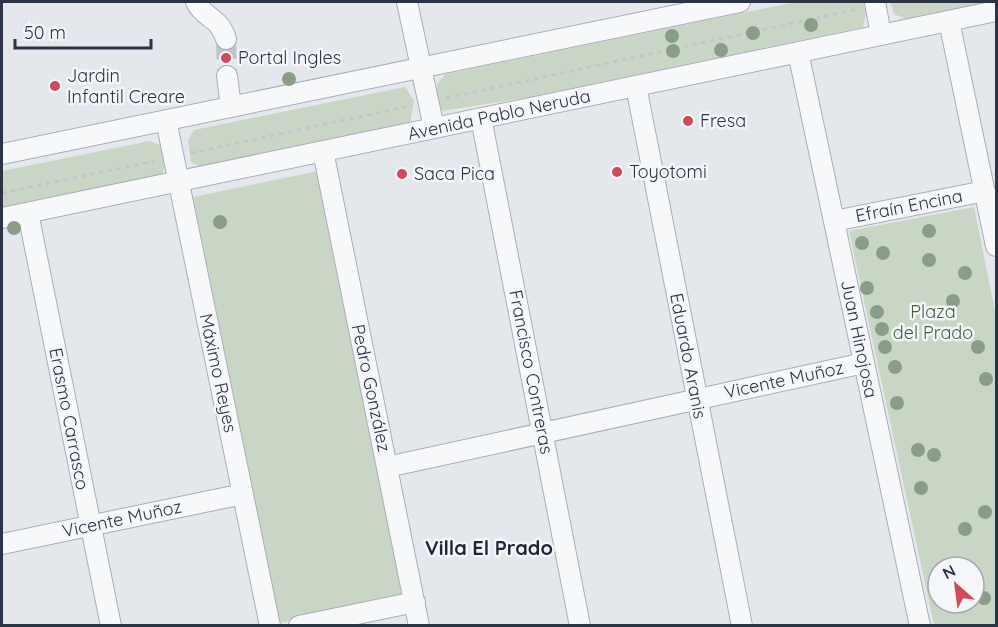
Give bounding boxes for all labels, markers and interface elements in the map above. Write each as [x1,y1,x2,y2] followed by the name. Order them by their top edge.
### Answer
[15,12,152,50] scale bar
[24,21,66,44] text: 50 m
[238,46,341,69] place label: Portal Ingles
[219,51,233,65] marker: Portal Ingles
[67,64,185,108] place label: Jardin Infantil Creare
[48,79,62,93] marker: Jardin Infantil Creare
[405,84,592,145] street label: Avenida Pablo Neruda
[700,109,746,132] place label: Fresa
[681,114,695,128] marker: Fresa
[629,160,707,183] place label: Toyotomi
[414,162,495,185] place label: Saca Pica
[610,165,624,179] marker: Toyotomi
[395,167,409,181] marker: Saca Pica
[853,184,964,227] street label: Efraín Encina
[836,278,883,400] street label: Juan Hinojosa
[504,288,559,456] street label: Francisco Contreras
[665,291,712,421] street label: Eduardo Aranis
[893,300,973,344] park label: Plaza del Prado
[195,311,242,435] street label: Máximo Reyes
[347,322,396,454] street label: Pedro González
[44,346,95,492] street label: Erasmo Carrasco
[722,356,846,403] street label: Vicente Muñoz
[60,495,184,542] street label: Vicente Muñoz
[425,535,553,560] district label: Villa El Prado
[926,555,986,615] north arrow
[939,560,959,583] text: N

